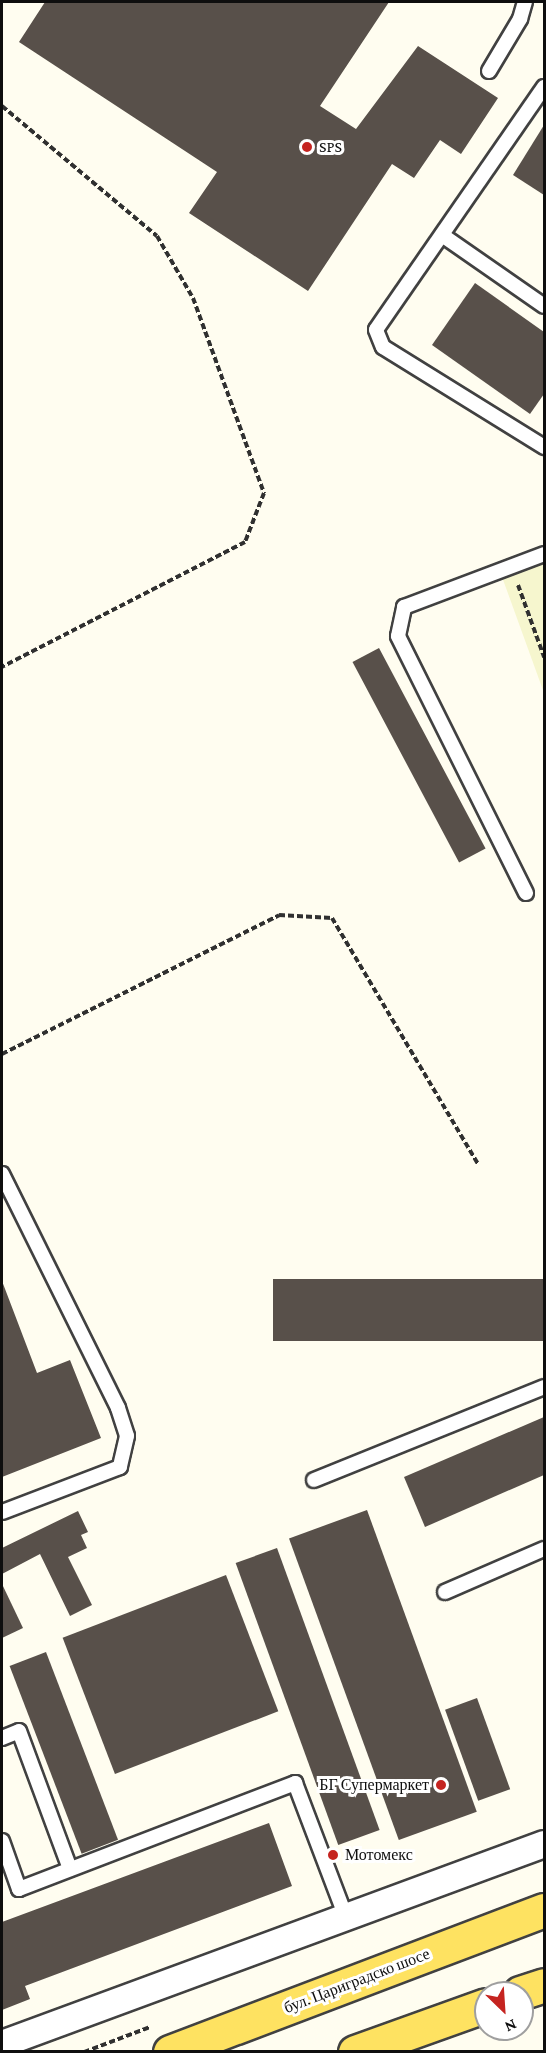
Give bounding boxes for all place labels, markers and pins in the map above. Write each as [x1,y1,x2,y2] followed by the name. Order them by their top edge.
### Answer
[319,137,342,157] place label: SPS
[300,140,314,154] marker: SPS
[319,1775,429,1795] place label: БГ Супермаркет
[434,1778,448,1792] marker: БГ Супермаркет
[345,1845,413,1865] place label: Мотомекс
[326,1848,340,1862] marker: Мотомекс

